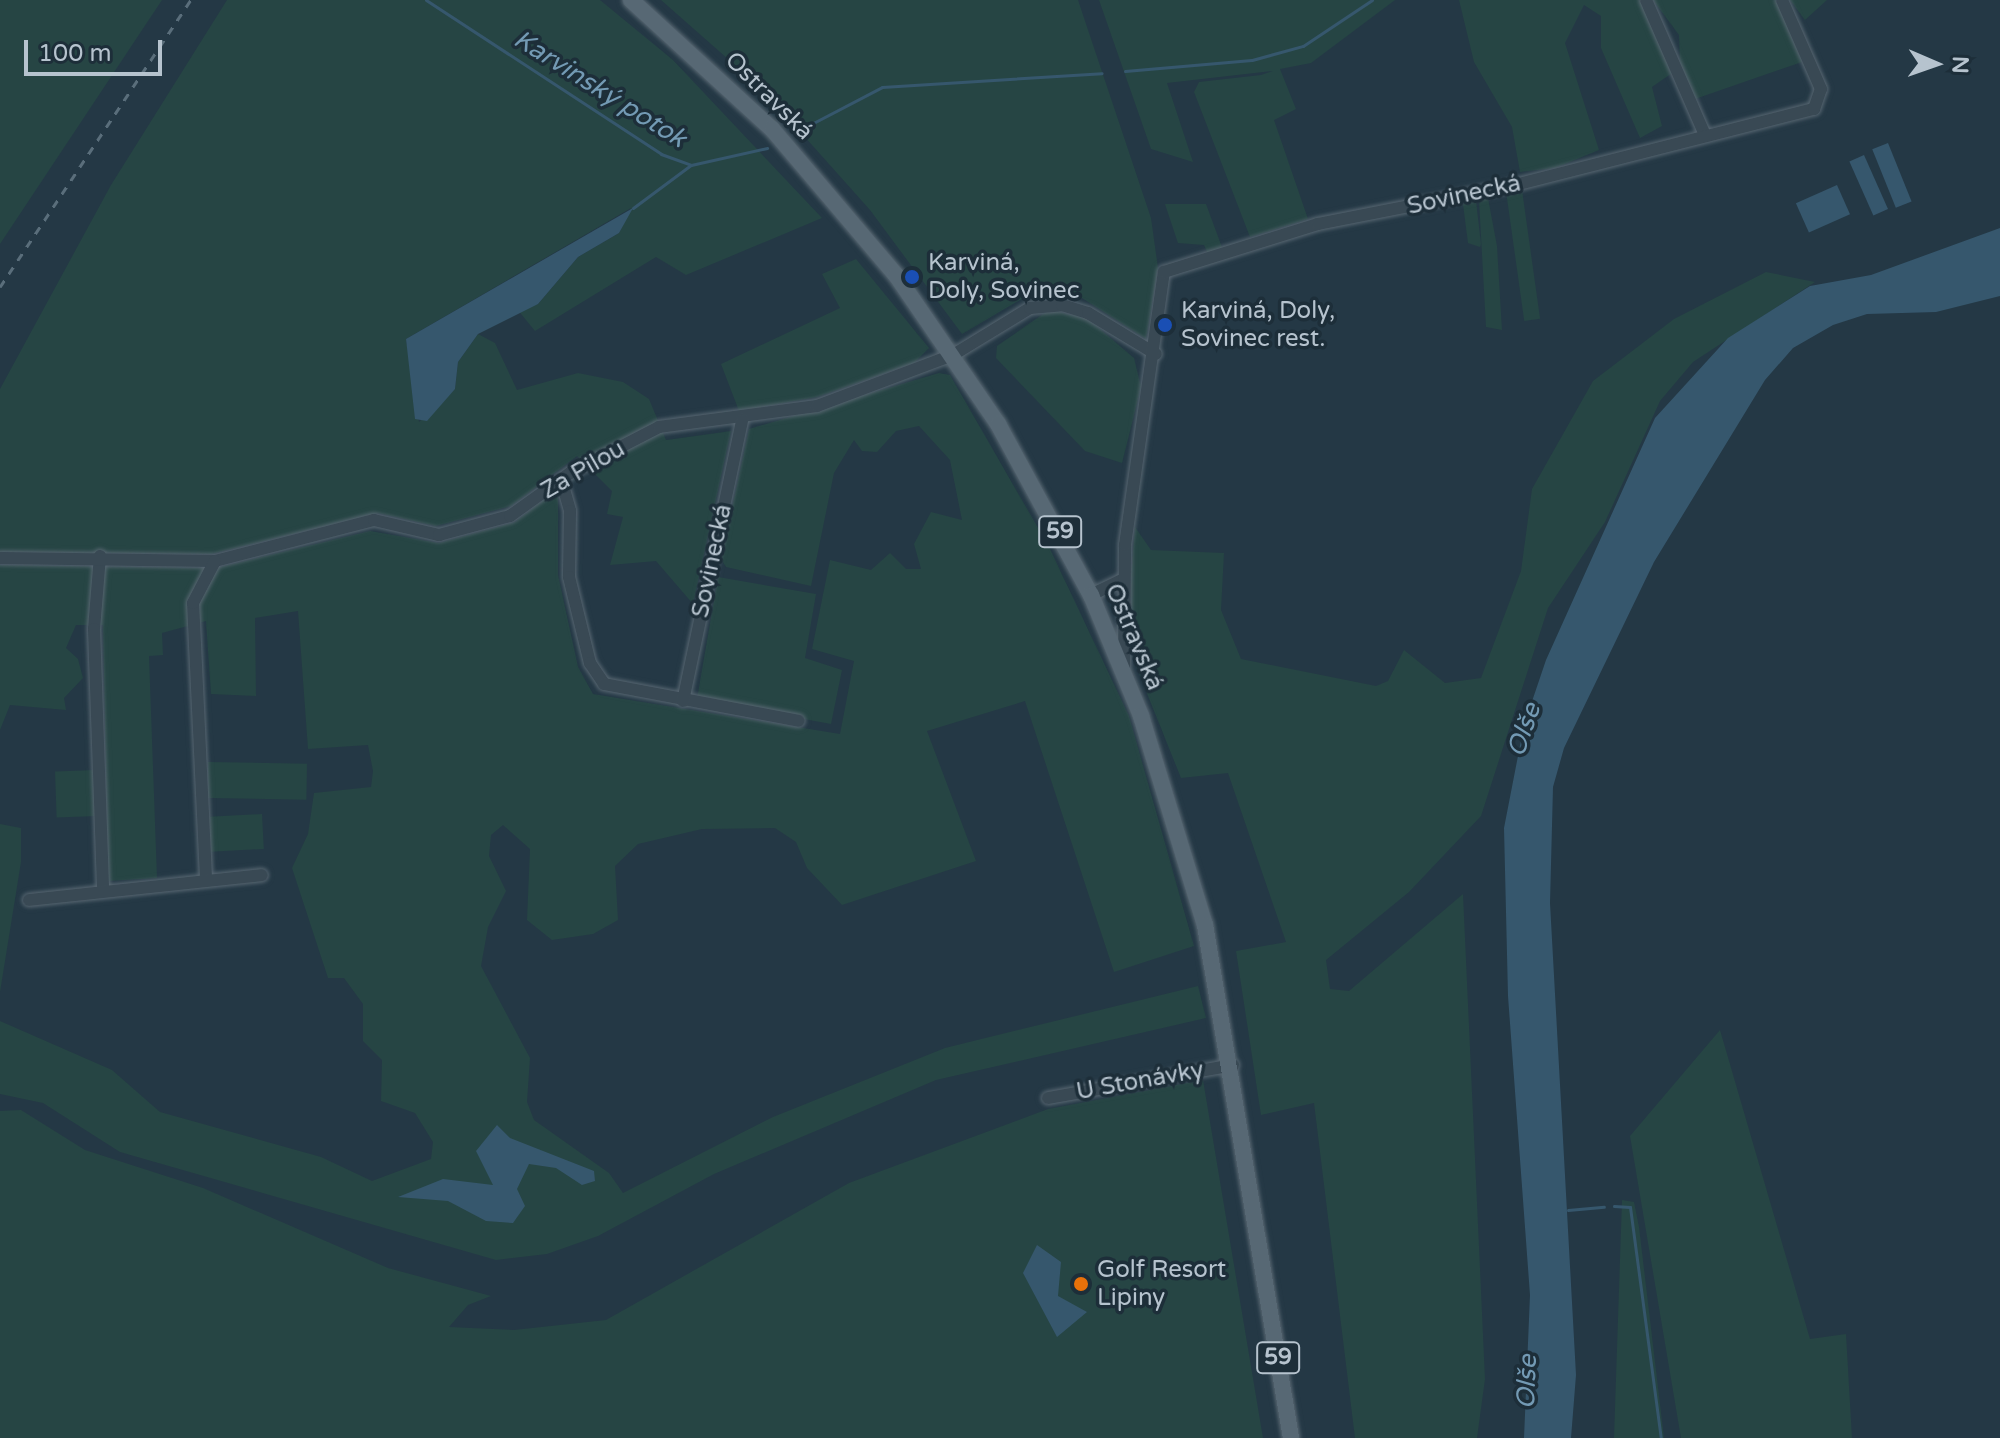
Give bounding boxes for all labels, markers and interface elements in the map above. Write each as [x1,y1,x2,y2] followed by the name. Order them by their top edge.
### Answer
[508,23,692,155] water label: Karvinský potok
[28,24,166,74] scale bar
[1896,24,1976,104] north arrow
[38,39,112,68] text: 100 m
[719,46,819,146] street label: Ostravská
[1947,56,1973,74] text: N
[1405,169,1523,221] street label: Sovinecká
[928,249,1079,305] place label: Karviná, Doly, Sovinec
[903,268,921,286] marker: Karviná, Doly, Sovinec
[1181,297,1335,353] place label: Karviná, Doly, Sovinec rest.
[1156,316,1174,334] marker: Karviná, Doly, Sovinec rest.
[536,434,630,506] street label: Za Pilou
[686,502,738,620] street label: Sovinecká
[1038,514,1082,550] road number: 59
[1099,579,1169,695] street label: Ostravská
[1500,699,1548,761] water label: Olše
[1074,1056,1206,1106] street label: U Stonávky
[1097,1256,1226,1312] place label: Golf Resort Lipiny
[1072,1275,1090,1293] marker: Golf Resort Lipiny
[1256,1340,1300,1376] road number: 59
[1510,1354,1544,1410] water label: Olše

